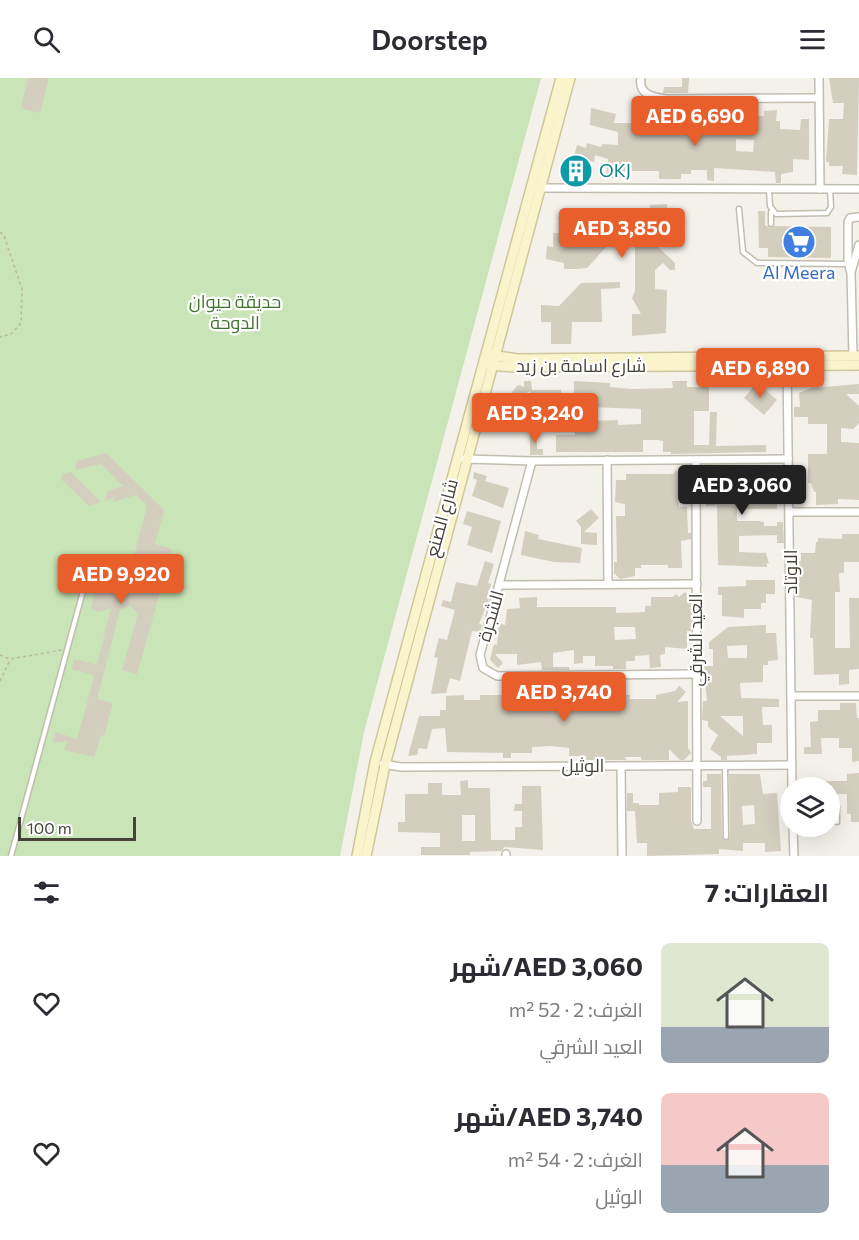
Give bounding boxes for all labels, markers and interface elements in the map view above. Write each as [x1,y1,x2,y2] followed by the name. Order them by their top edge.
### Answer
[30,23,63,56] icon: search
[371,23,488,56] text: Doorstep
[796,23,829,56] icon: menu
[626,96,764,147] pin: AED 6,690
[645,103,745,127] text: AED 6,690
[558,153,594,189] building icon: OKJ
[599,159,631,181] place label: OKJ
[553,208,691,259] pin: AED 3,850
[573,215,671,239] text: AED 3,850
[781,224,817,260] supermarket icon: Al Meera
[762,261,836,283] place label: Al Meera
[189,290,281,334] park label: حديقة حيوان الدوحة
[691,348,829,399] pin: AED 6,890
[516,354,646,378] street label: شارع اسامة بن زيد
[710,355,810,379] text: AED 6,890
[466,393,604,444] pin: AED 3,240
[486,400,584,424] text: AED 3,240
[673,465,811,516] pin: AED 3,060
[692,472,792,496] text: AED 3,060
[420,476,464,560] street label: شارع الصنع
[779,549,802,595] street label: الاوتاد
[52,554,190,605] pin: AED 9,920
[72,561,170,585] text: AED 9,920
[472,588,509,644] street label: الشجرة
[684,593,710,687] street label: العيد الشرقي
[495,672,633,723] pin: AED 3,740
[516,679,612,703] text: AED 3,740
[562,754,604,777] street label: الوثيل
[780,777,840,837] map controls
[780,777,840,837] button: layers
[18,814,136,842] scale bar
[27,818,72,837] text: 100 m
[30,876,63,909] icon: filters
[705,876,829,907] text: العقارات: 7
[451,950,643,981] text: AED 3,060/شهر
[709,967,781,1039] icon: home
[30,987,63,1020] icon: heart
[509,997,643,1021] text: الغرف: 2 · 52 m²
[539,1034,643,1058] text: العيد الشرقي
[455,1100,643,1131] text: AED 3,740/شهر
[709,1117,781,1189] icon: home
[30,1137,63,1170] icon: heart
[508,1147,643,1171] text: الغرف: 2 · 54 m²
[595,1184,643,1208] text: الوثيل

